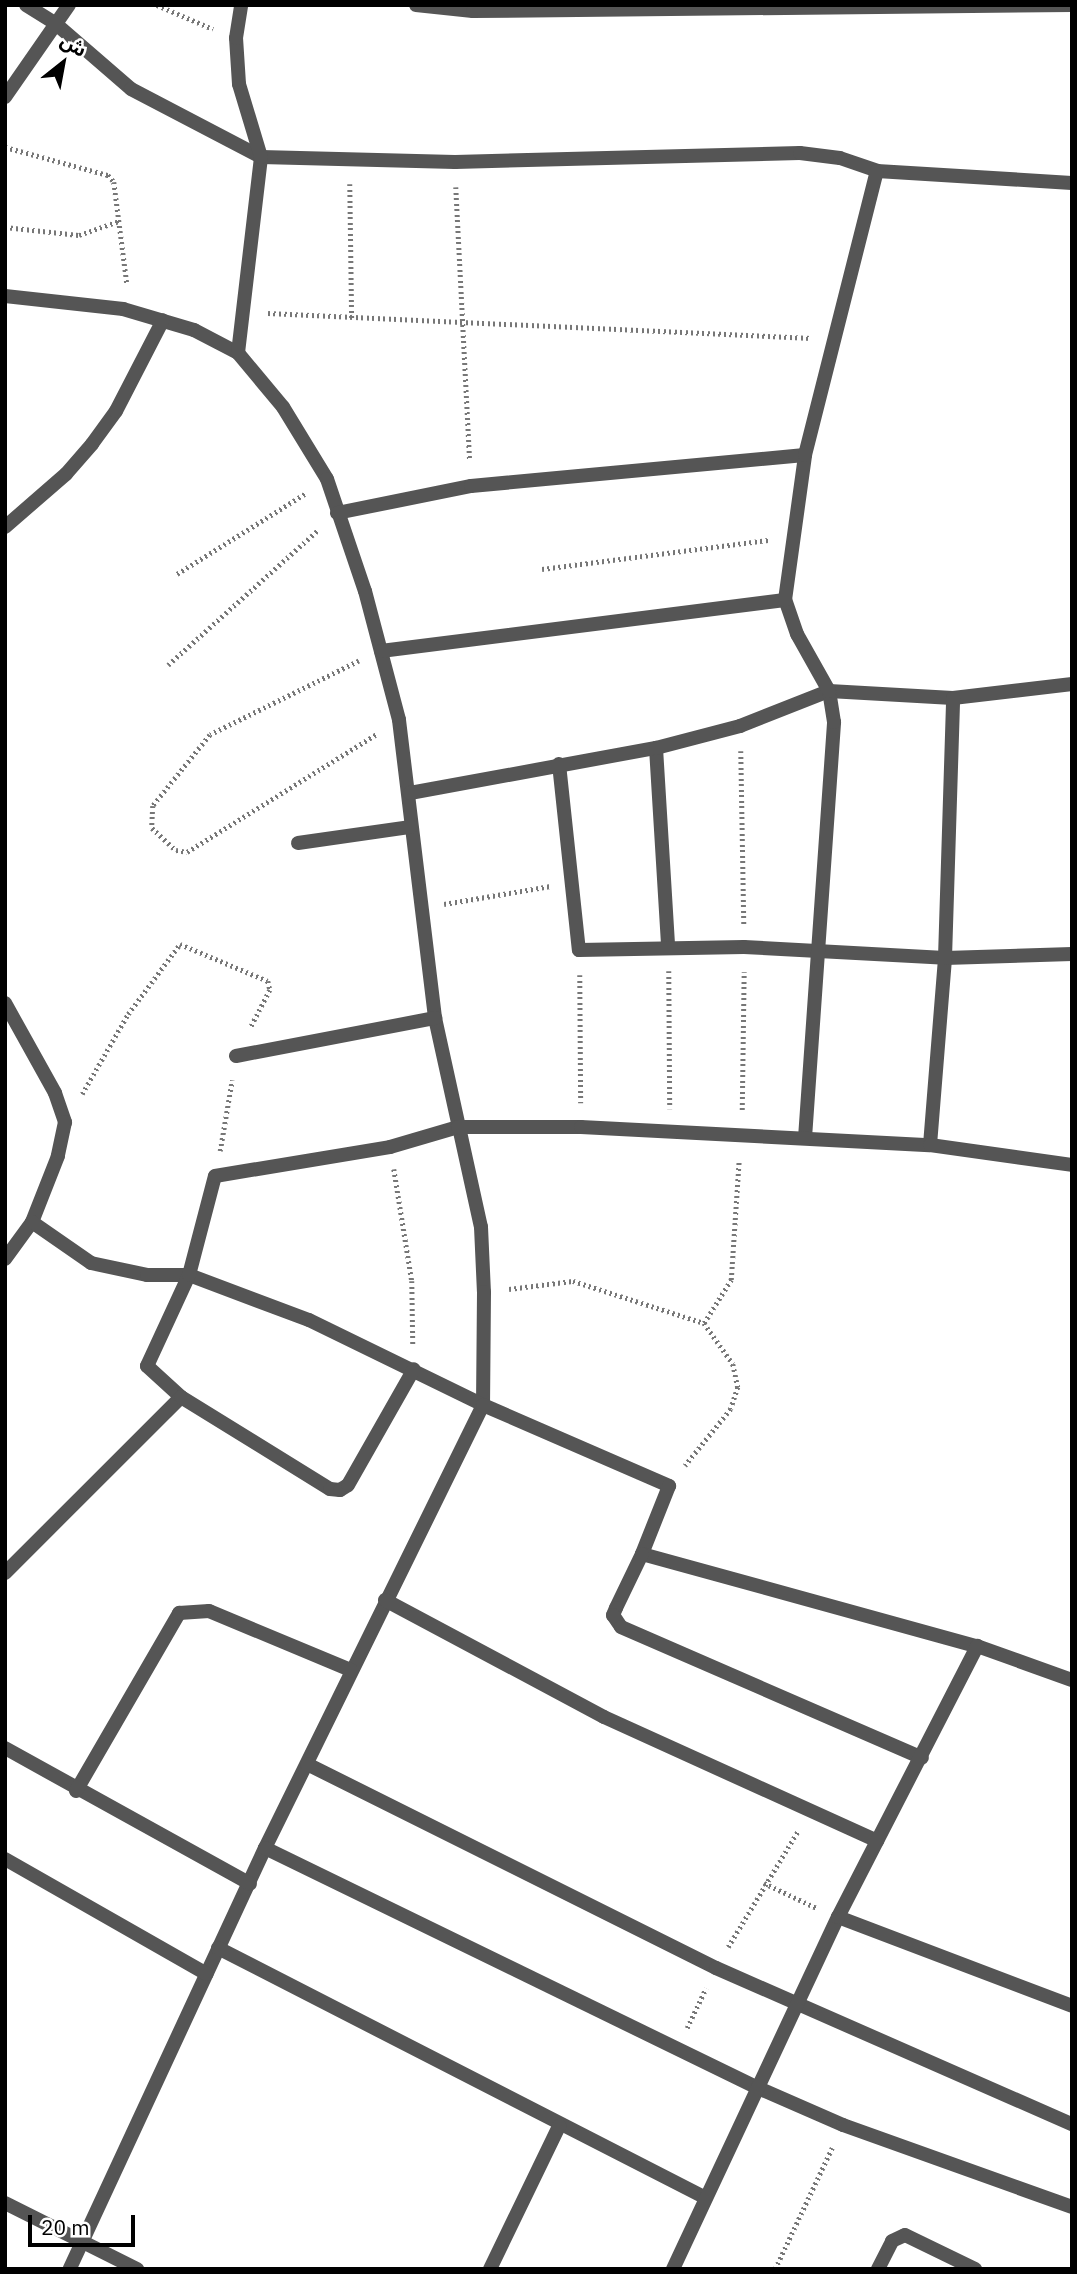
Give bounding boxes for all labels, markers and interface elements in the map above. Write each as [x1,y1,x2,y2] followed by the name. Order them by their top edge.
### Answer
[28,28,98,98] north arrow
[56,28,91,62] text: ش
[32,2200,138,2244] scale bar
[41,2213,90,2241] text: 20 m

